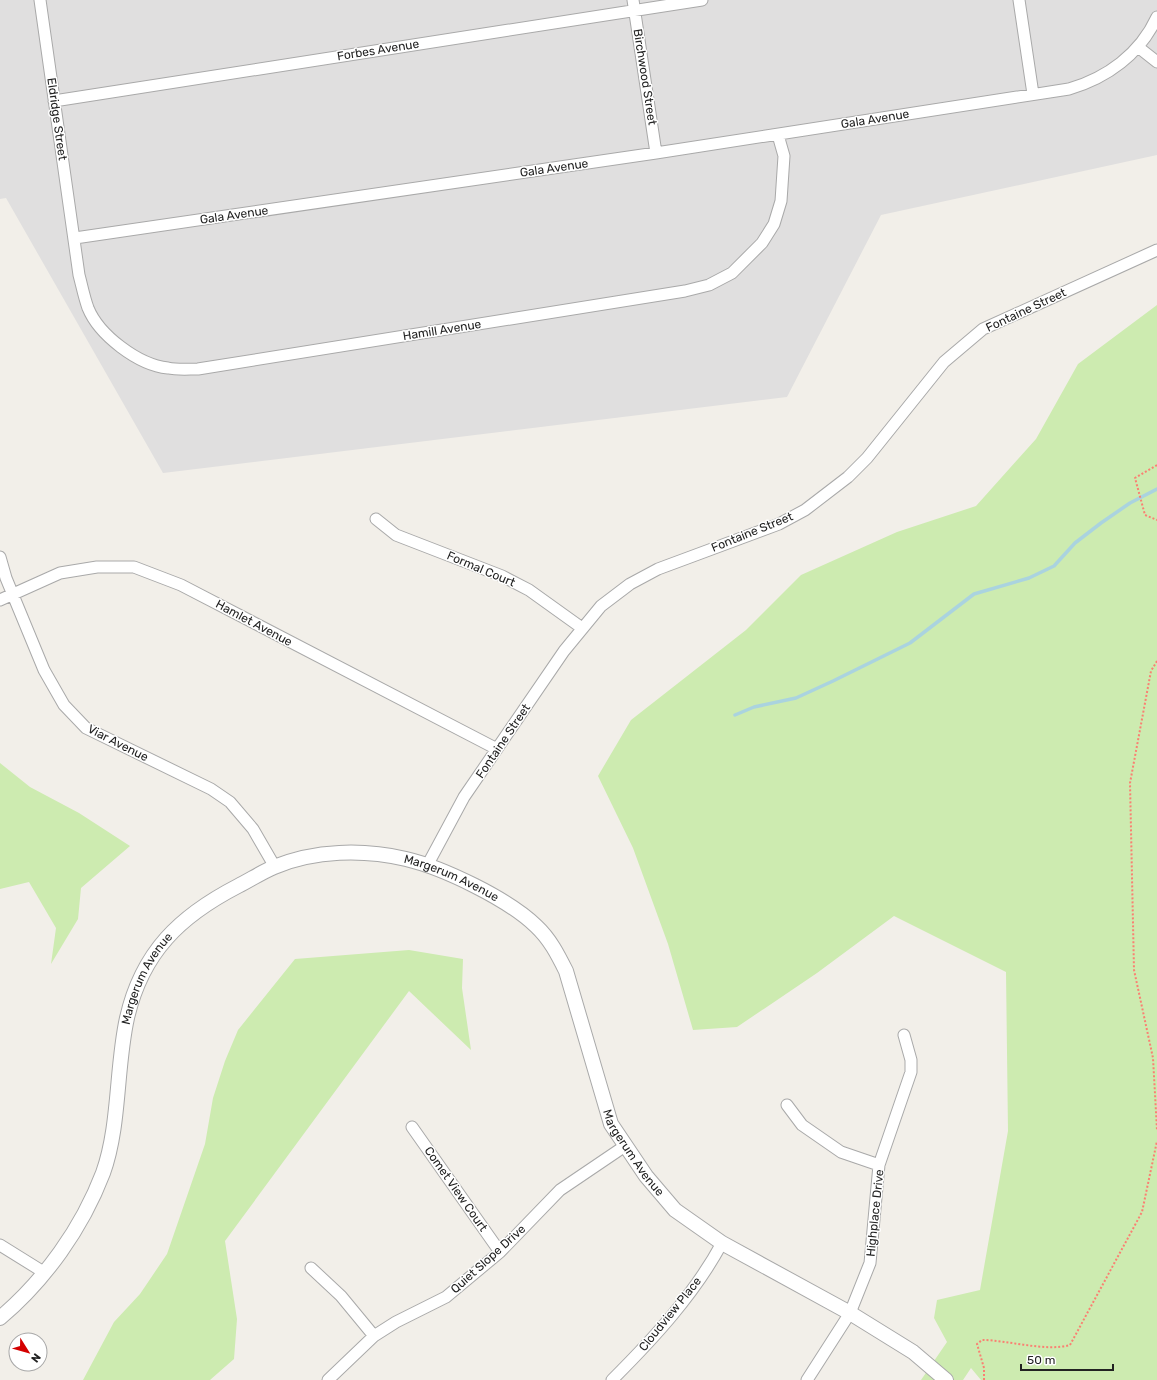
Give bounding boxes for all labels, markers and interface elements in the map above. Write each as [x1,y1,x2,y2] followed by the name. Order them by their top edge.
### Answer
[630,28,660,126] street label: Birchwood Street
[336,37,420,63] street label: Forbes Avenue
[44,77,70,162] street label: Eldridge Street
[840,107,910,131] street label: Gala Avenue
[519,156,589,180] street label: Gala Avenue
[199,203,269,227] street label: Gala Avenue
[984,285,1069,335] street label: Fontaine Street
[402,317,483,343] street label: Hamill Avenue
[709,509,795,555] street label: Fontaine Street
[445,548,518,590] street label: Formal Court
[213,597,295,649] street label: Hamlet Avenue
[473,701,533,781] street label: Fontaine Street
[85,722,151,764] street label: Viar Avenue
[403,852,502,904] street label: Margerum Avenue
[119,930,175,1026] street label: Margerum Avenue
[600,1108,667,1199] street label: Margerum Avenue
[421,1144,491,1234] street label: Comet View Court
[863,1168,887,1257] street label: Highplace Drive
[448,1222,528,1296] street label: Quiet Slope Drive
[636,1274,704,1354] street label: Cloudview Place
[8,1332,48,1372] north arrow
[1021,1346,1113,1372] scale bar
[28,1351,43,1365] text: N
[1027,1353,1055,1367] text: 50 m

